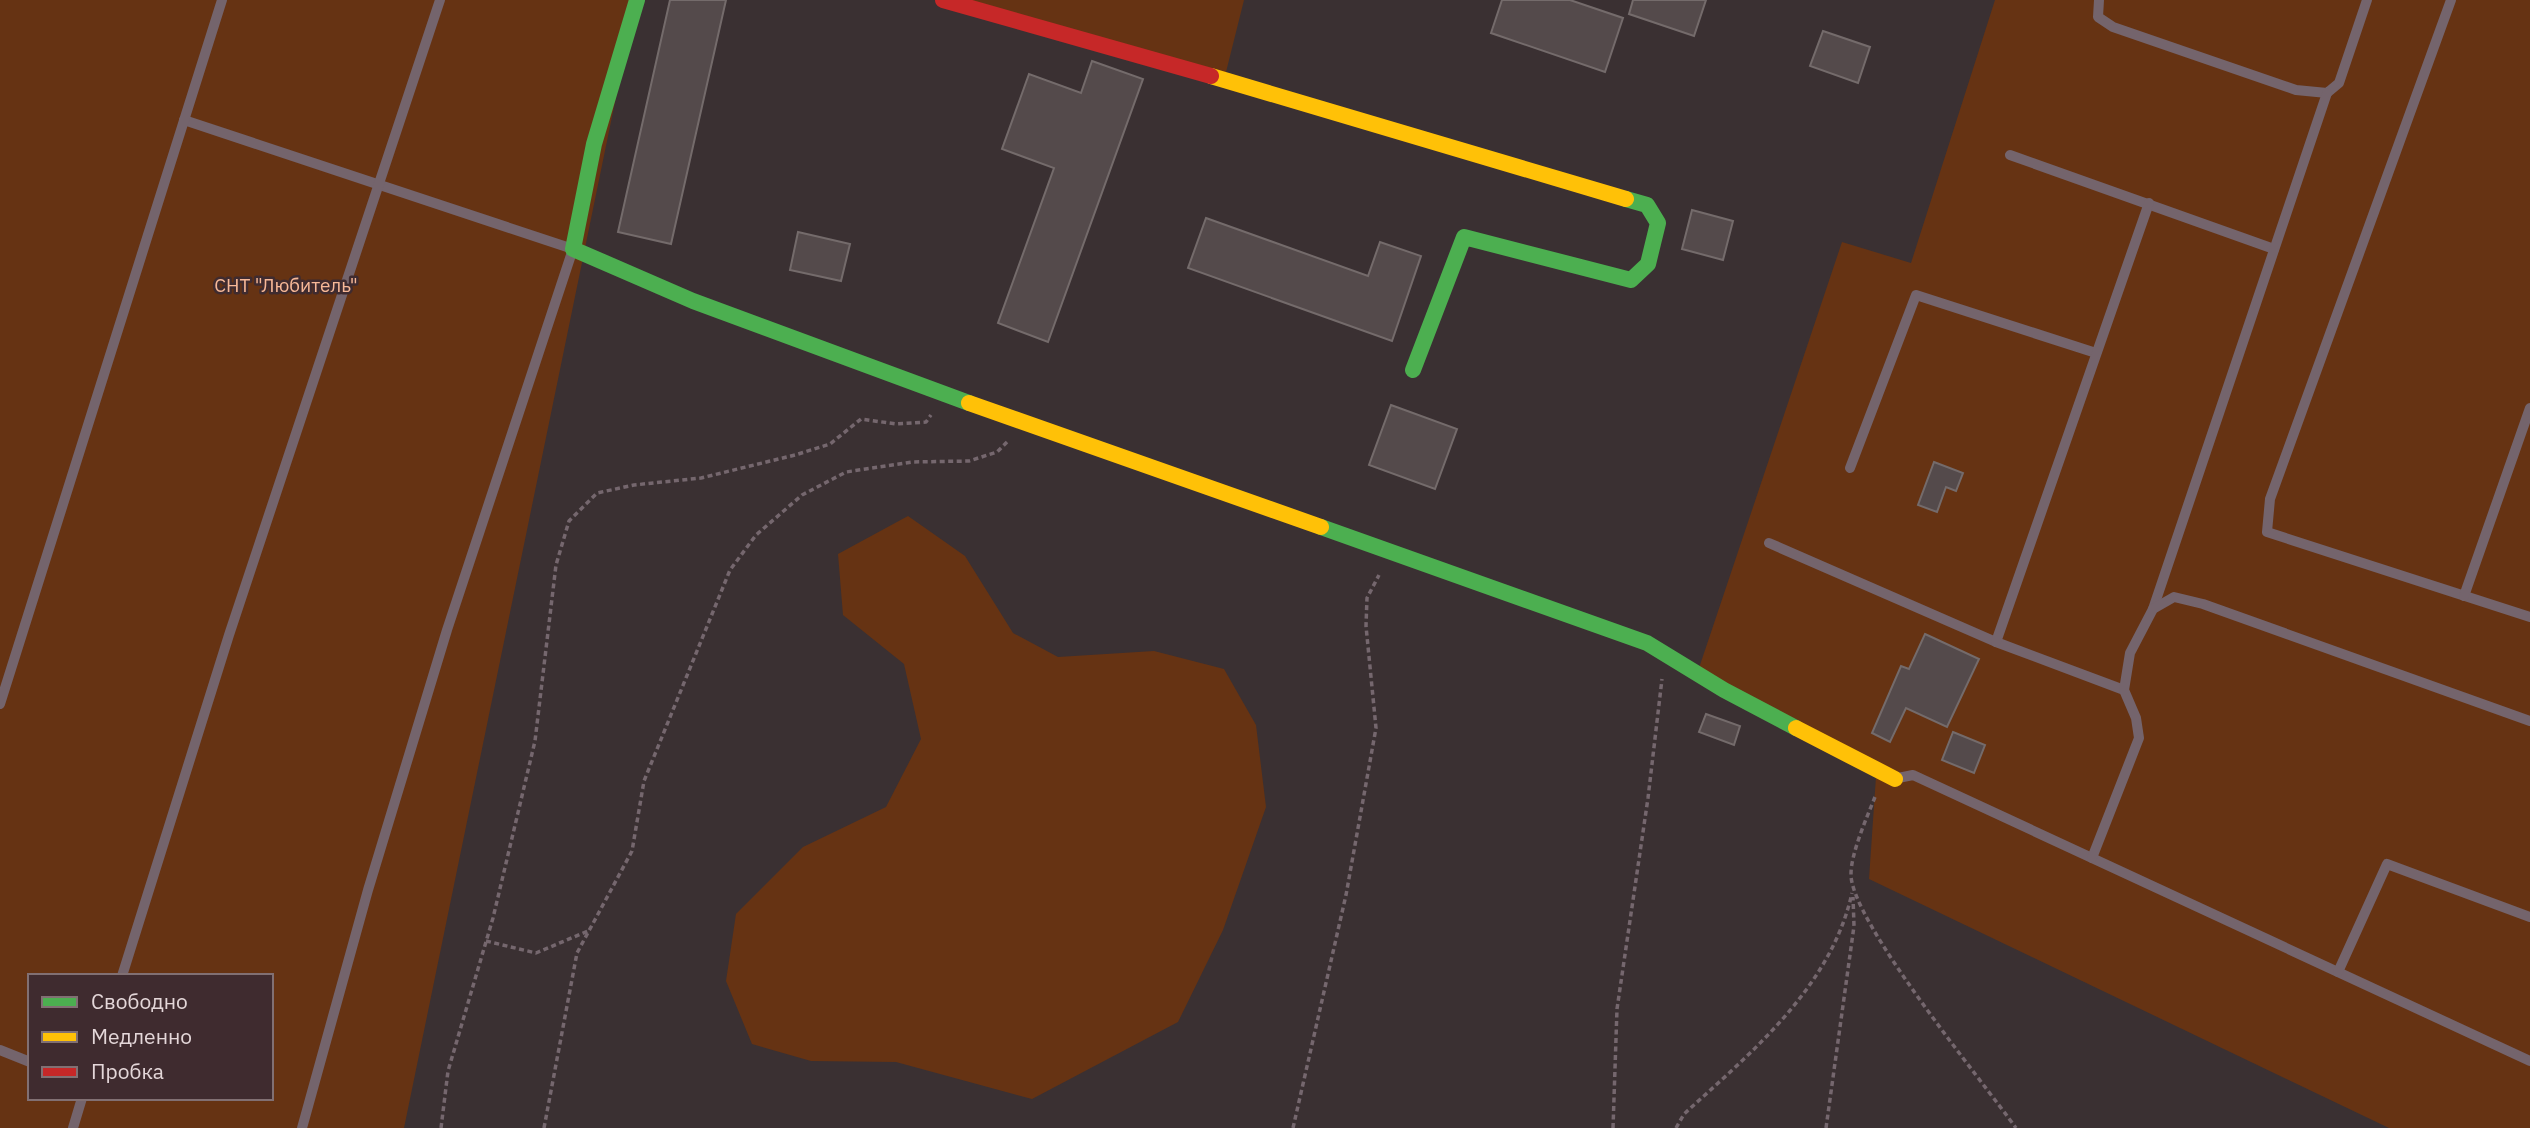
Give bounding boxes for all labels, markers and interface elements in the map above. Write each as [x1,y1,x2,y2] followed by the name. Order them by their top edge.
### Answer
[214,273,358,297] park label: СНТ "Любитель"
[28,974,273,1100] legend
[91,987,188,1015] text: Свободно
[91,1022,192,1050] text: Медленно
[91,1057,164,1085] text: Пробка

